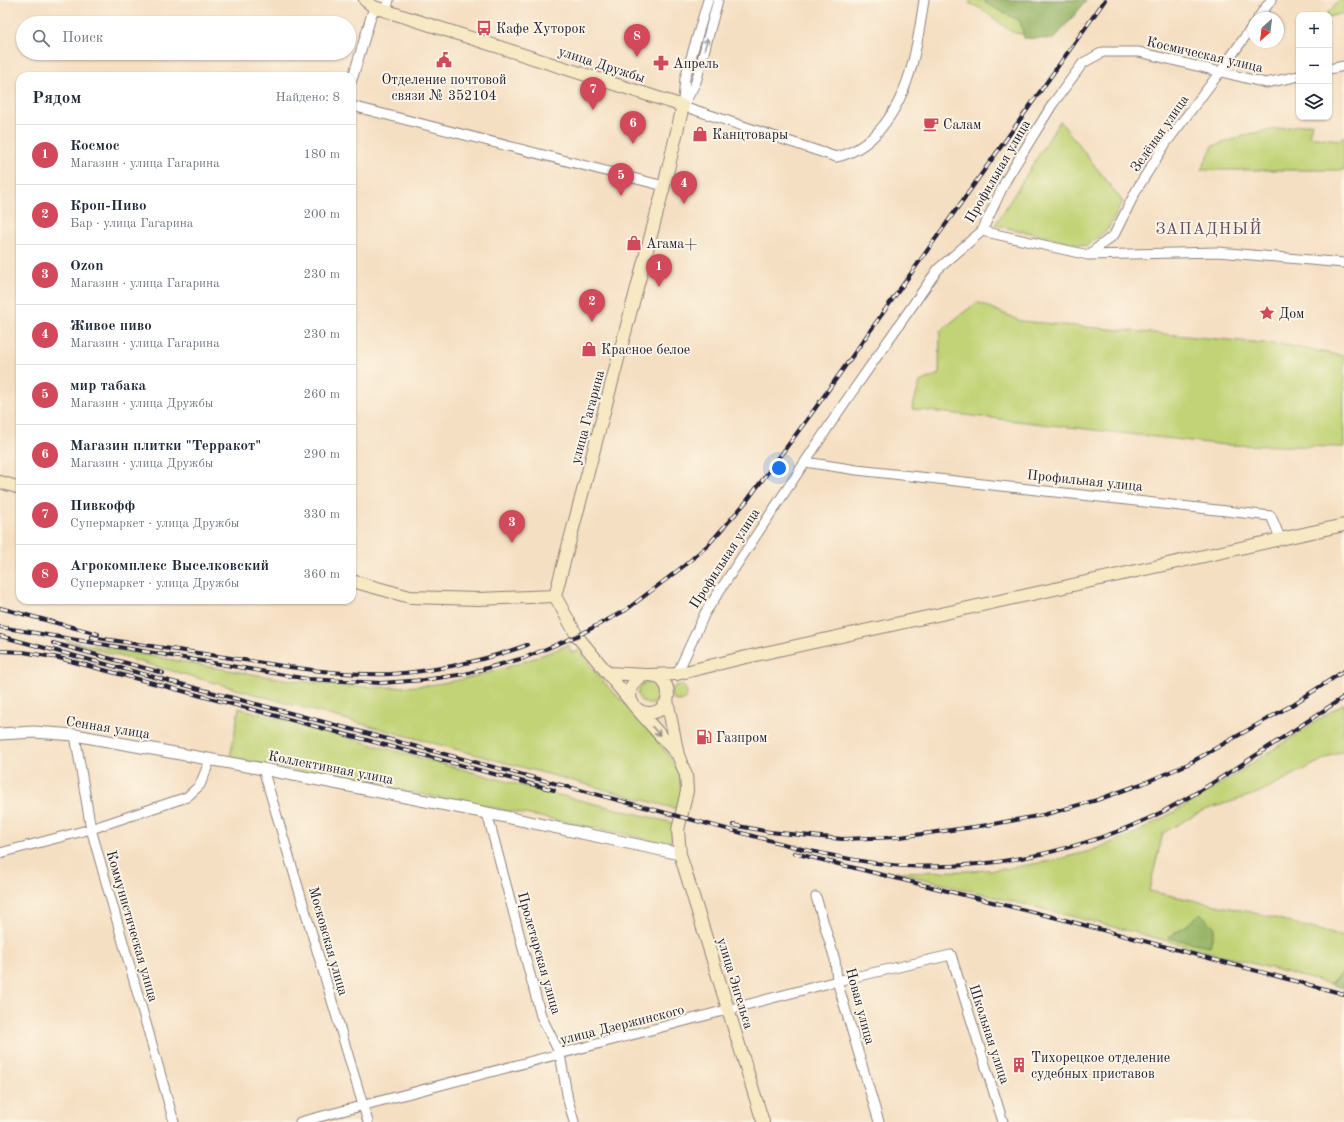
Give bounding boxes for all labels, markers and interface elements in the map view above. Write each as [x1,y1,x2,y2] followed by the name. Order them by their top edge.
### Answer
[1248,12,1284,48] north arrow
[1296,12,1332,120] map controls
[1296,12,1332,48] button: +
[16,16,356,60] search box
[475,19,493,37] bus stop icon: Кафе Хуторок
[496,22,585,37] place label: Кафе Хуторок
[624,24,650,57] pin: 8
[30,27,52,49] icon: search
[62,31,103,46] text: Поиск
[1145,35,1265,75] street label: Космическая улица
[703,37,710,50] one-way arrow
[557,44,647,86] street label: улица Дружбы
[1296,48,1332,84] button: −
[435,51,453,69] public building icon: Отделение почтовой связи № 352104
[652,54,670,72] pharmacy icon: Апрель
[673,57,719,71] place label: Апрель
[381,73,507,103] place label: Отделение почтовой связи № 352104
[580,77,606,110] pin: 7
[1296,84,1332,120] button: layers
[32,90,81,107] text: Рядом
[276,91,340,104] text: Найдено: 8
[1128,93,1191,175] street label: Зелёная улица
[620,111,646,144] pin: 6
[922,115,940,133] cafe icon: Салам
[963,117,1034,226] street label: Профильная улица
[943,118,981,132] place label: Салам
[691,125,709,143] shop icon: Канцтовары
[712,128,788,142] place label: Канцтовары
[70,139,120,154] text: Космос
[41,148,49,161] text: 1
[303,148,340,161] text: 180 m
[70,157,220,170] text: Магазин · улица Гагарина
[608,163,634,196] pin: 5
[671,171,697,204] pin: 4
[70,199,147,214] text: Кроп-Пиво
[41,208,49,221] text: 2
[303,208,340,221] text: 200 m
[70,217,193,230] text: Бар · улица Гагарина
[1155,218,1263,238] district label: ЗАПАДНЫЙ
[625,234,643,252] shop icon: Агама+
[646,237,697,251] place label: Агама+
[646,254,672,287] pin: 1
[70,259,103,274] text: Ozon
[41,268,49,281] text: 3
[303,268,340,281] text: 230 m
[70,277,220,290] text: Магазин · улица Гагарина
[579,289,605,322] pin: 2
[1258,304,1276,322] place icon: Дом
[1279,307,1304,321] place label: Дом
[70,319,152,334] text: Живое пиво
[41,328,49,341] text: 4
[303,328,340,341] text: 230 m
[70,337,220,350] text: Магазин · улица Гагарина
[580,340,598,358] shop icon: Красное белое
[601,343,690,357] place label: Красное белое
[569,369,607,466] street label: улица Гагарина
[70,379,146,394] text: мир табака
[41,388,49,401] text: 5
[303,388,340,401] text: 260 m
[70,397,213,410] text: Магазин · улица Дружбы
[70,439,261,454] text: Магазин плитки "Терракот"
[41,448,49,461] text: 6
[303,448,340,461] text: 290 m
[70,457,213,470] text: Магазин · улица Дружбы
[769,458,789,478] your location
[1026,468,1144,495] street label: Профильная улица
[70,499,135,514] text: Пивкофф
[687,506,763,612] street label: Профильная улица
[41,508,49,521] text: 7
[303,508,340,521] text: 330 m
[499,510,525,543] pin: 3
[70,517,239,530] text: Супермаркет · улица Дружбы
[70,559,269,574] text: Агрокомплекс Выселковский
[41,568,49,581] text: 8
[303,568,340,581] text: 360 m
[70,577,239,590] text: Супермаркет · улица Дружбы
[65,714,151,742] street label: Сенная улица
[652,726,661,736] one-way arrow
[695,728,713,746] fuel station icon: Газпром
[716,731,767,745] place label: Газпром
[267,749,395,787] street label: Коллективная улица
[104,849,160,1004] street label: Коммунистическая улица
[306,885,350,997] street label: Московская улица
[515,891,563,1016] street label: Пролетарская улица
[714,936,756,1031] street label: улица Энгельса
[843,966,877,1046] street label: Новая улица
[966,983,1012,1086] street label: Школьная улица
[559,1003,686,1047] street label: улица Дзержинского
[1031,1051,1170,1081] place label: Тихорецкое отделение судебных приставов
[1010,1056,1028,1074] building icon: Тихорецкое отделение судебных приставов

